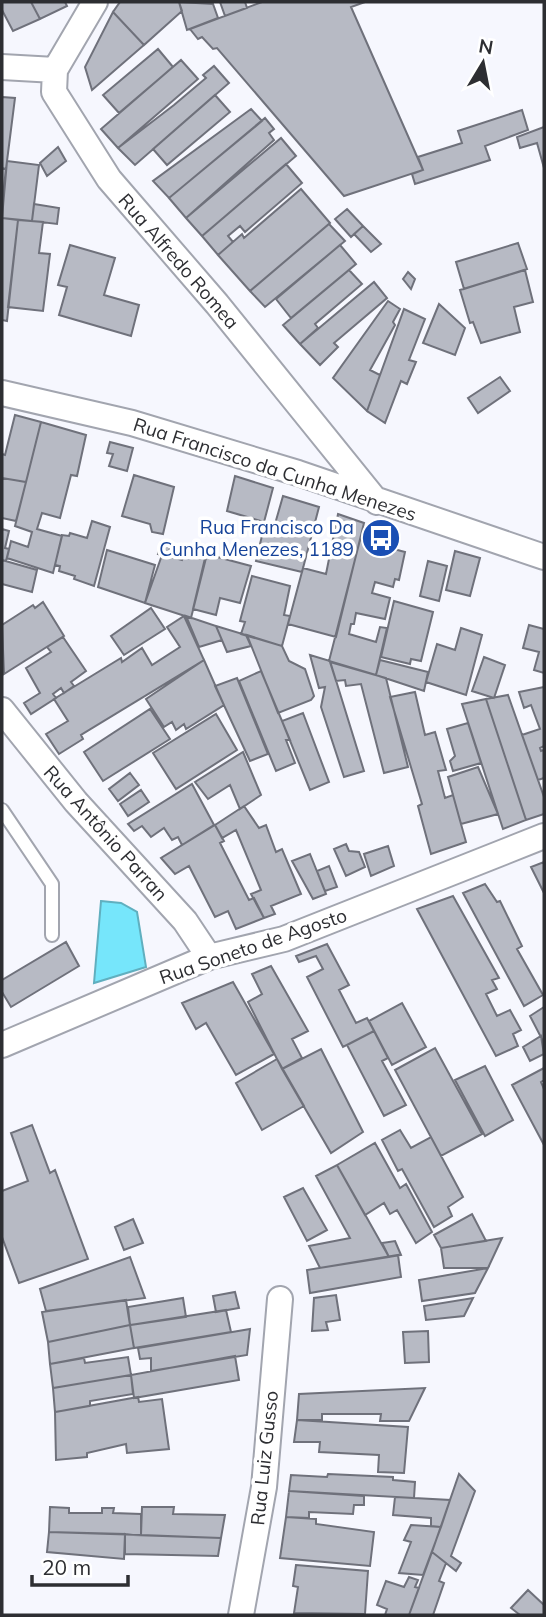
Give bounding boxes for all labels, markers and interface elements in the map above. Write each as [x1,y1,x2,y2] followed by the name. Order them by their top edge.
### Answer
[448,28,518,98] north arrow
[477,33,495,59] text: N
[114,188,244,334] street label: Rua Alfredo Romea
[130,412,420,526] street label: Rua Francisco da Cunha Menezes
[159,515,354,561] place label: Rua Francisco Da Cunha Menezes, 1189
[360,517,402,559] bus stop icon: Rua Francisco Da Cunha Menezes, 1189
[39,760,173,906] street label: Rua Antônio Parran
[156,903,350,989] street label: Rua Soneto de Agosto
[245,1389,283,1527] street label: Rua Luiz Gusso
[32,1544,128,1588] scale bar
[42,1554,91,1580] text: 20 m

